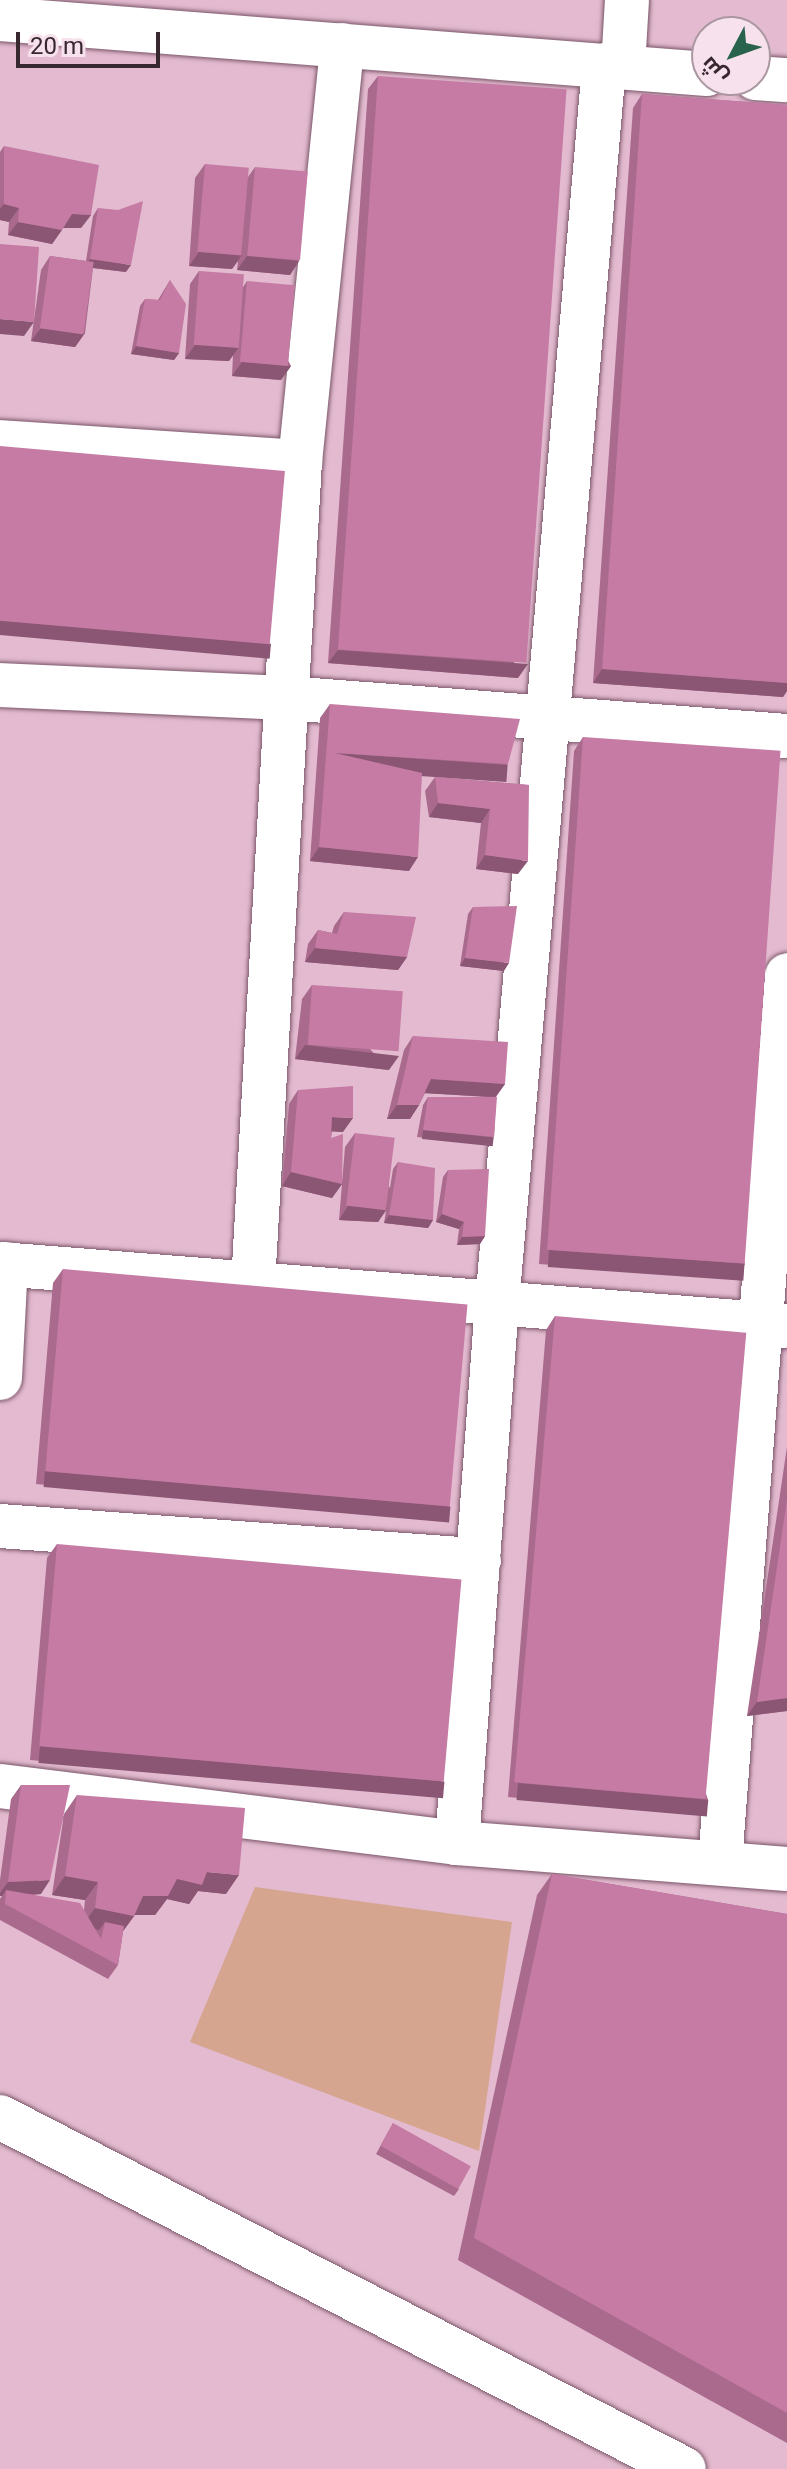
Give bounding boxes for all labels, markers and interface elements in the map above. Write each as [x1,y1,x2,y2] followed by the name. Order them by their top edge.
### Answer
[20,16,164,66] scale bar
[691,16,771,96] north arrow
[30,32,84,60] text: 20 m
[695,52,733,90] text: ش

